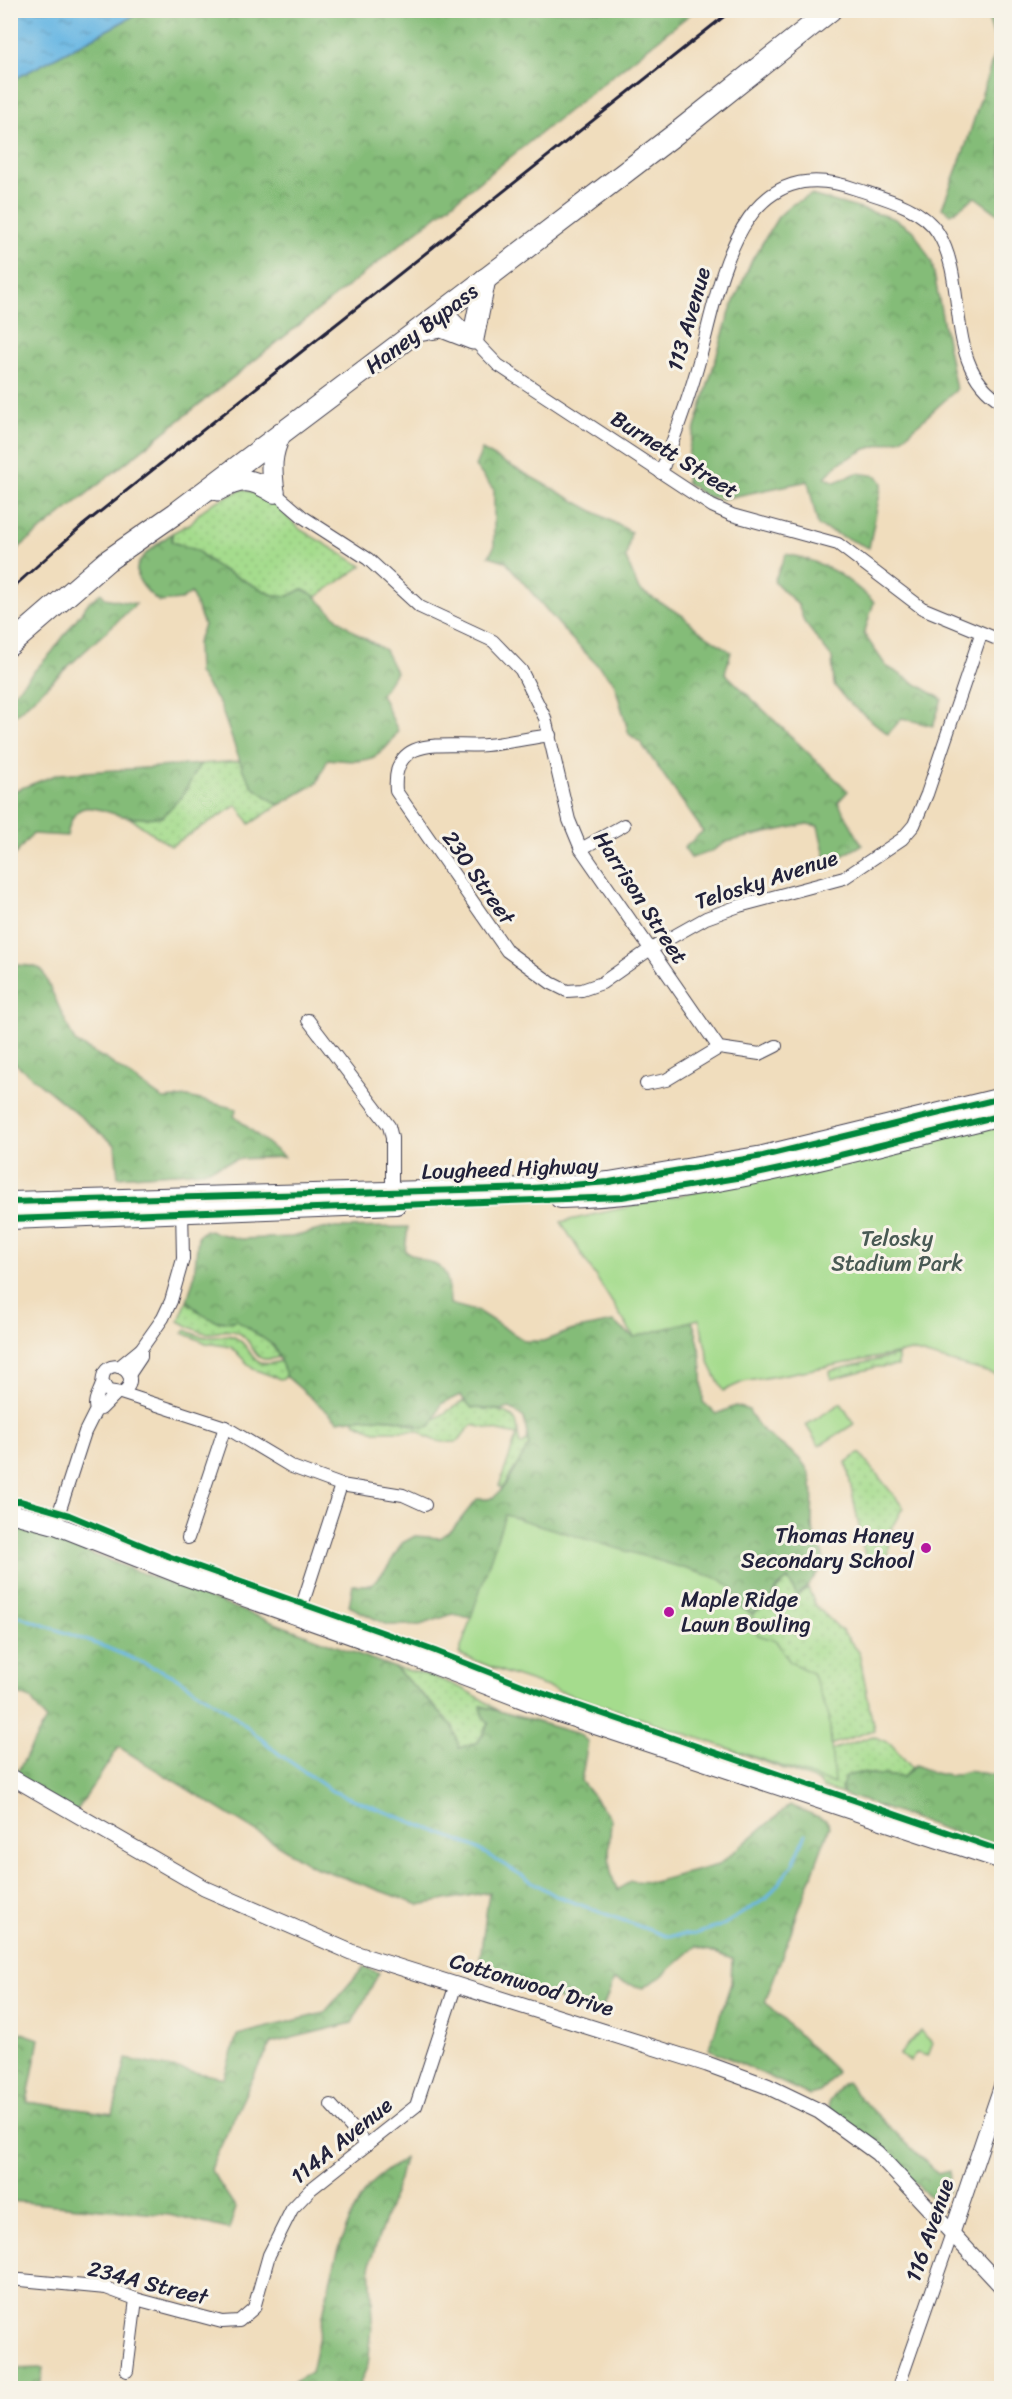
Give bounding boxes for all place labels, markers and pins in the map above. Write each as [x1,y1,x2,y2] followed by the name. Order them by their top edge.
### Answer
[741,1516,915,1580] place label: Thomas Haney Secondary School
[919,1541,933,1555] marker: Thomas Haney Secondary School
[681,1580,811,1644] place label: Maple Ridge Lawn Bowling
[662,1605,676,1619] marker: Maple Ridge Lawn Bowling

